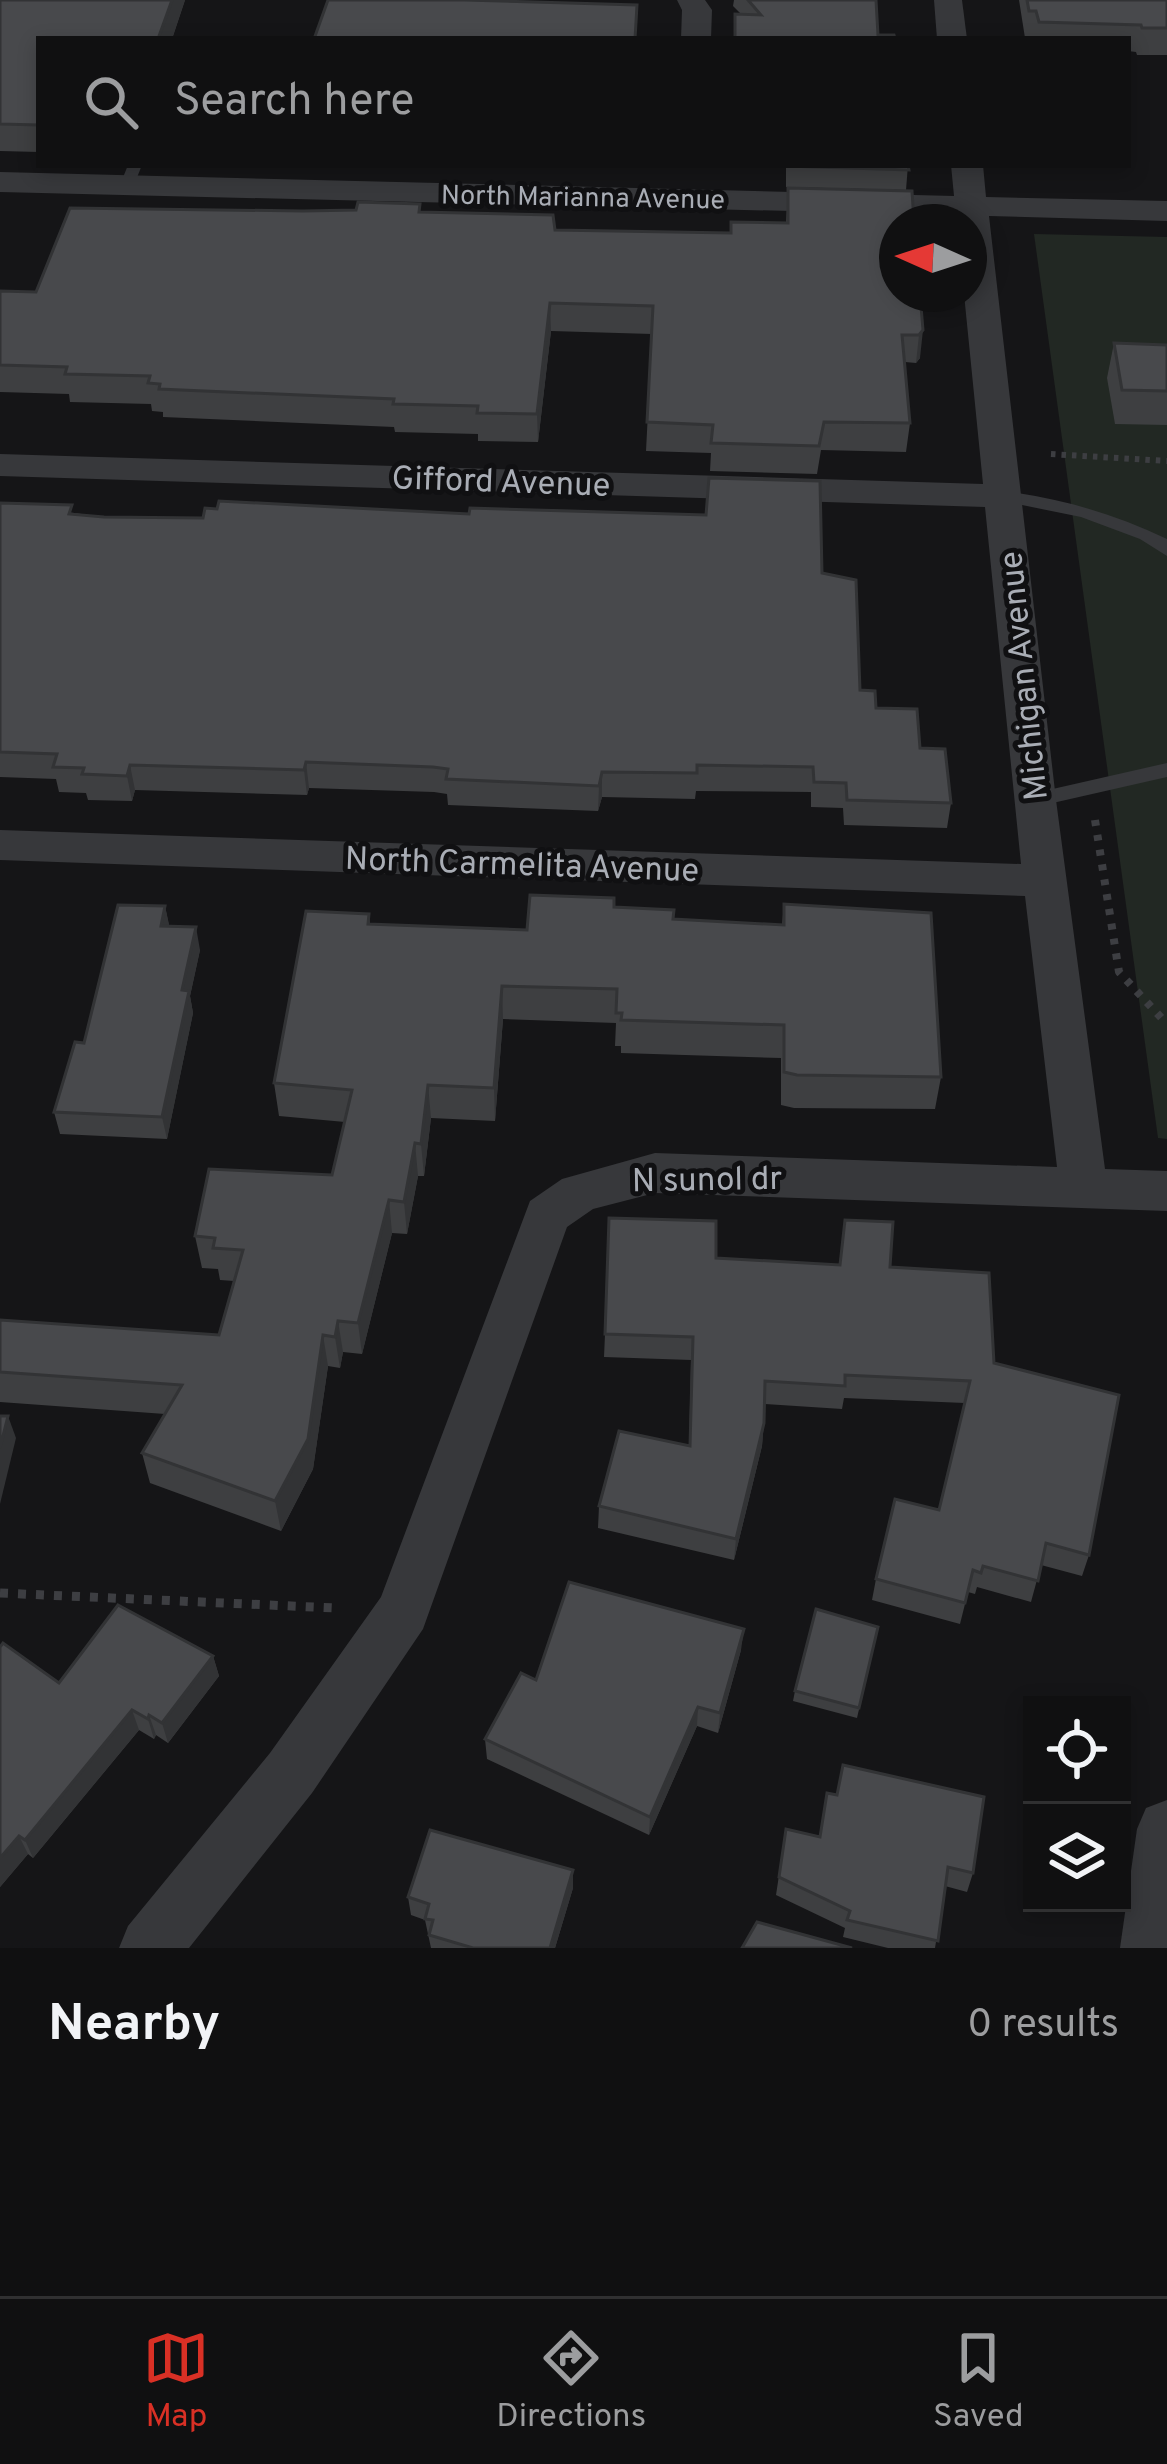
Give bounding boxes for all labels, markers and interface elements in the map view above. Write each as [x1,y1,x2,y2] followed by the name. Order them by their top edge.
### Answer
[36,36,1131,168] search box
[78,69,144,135] icon: search
[174,74,414,131] text: Search here
[441,180,725,218] street label: North Marianna Avenue
[879,204,987,312] north arrow
[391,459,611,509] street label: Gifford Avenue
[992,549,1060,802] street label: Michigan Avenue
[344,840,700,894] street label: North Carmelita Avenue
[632,1160,783,1204] street label: N sunol dr
[1023,1696,1131,1912] map controls
[1023,1696,1131,1804] button: locate
[1023,1804,1131,1912] button: layers
[48,1994,220,2059] text: Nearby
[967,2002,1119,2051] text: 0 results
[143,2325,209,2439] tab: Map
[496,2325,646,2439] tab: Directions
[933,2325,1024,2439] tab: Saved

